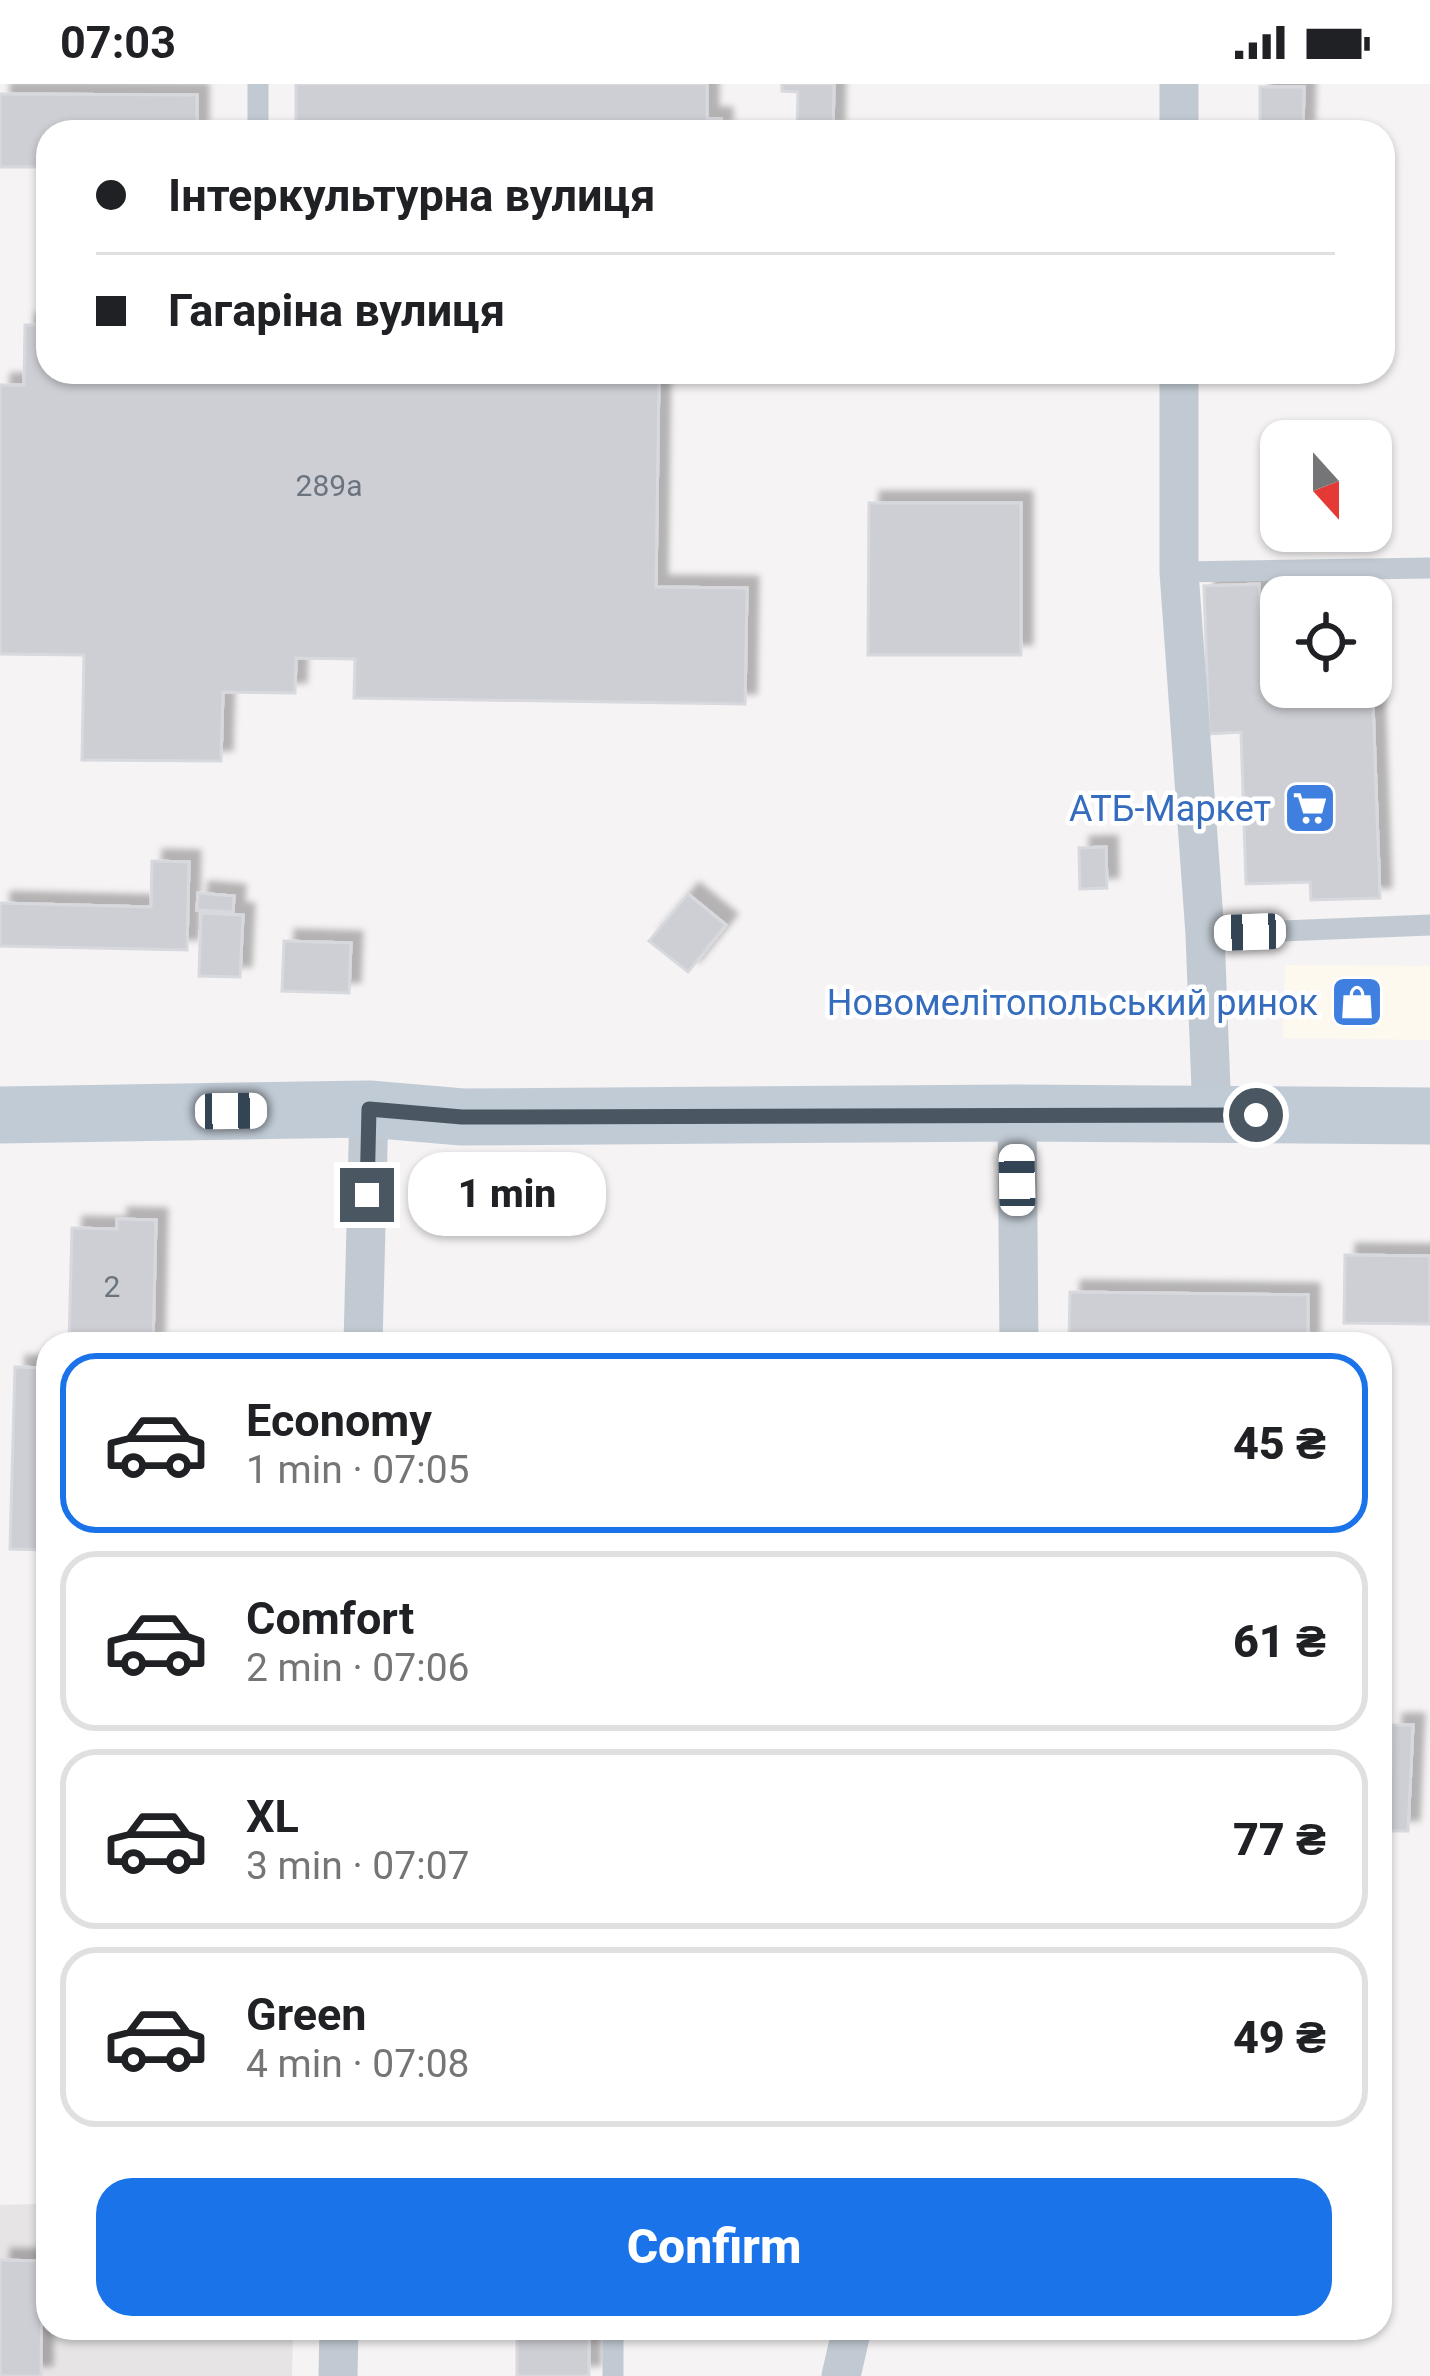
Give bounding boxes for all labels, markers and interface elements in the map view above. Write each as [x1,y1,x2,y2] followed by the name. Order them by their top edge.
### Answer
[60,16,176,69] text: 07:03
[168,169,656,222] text: Інтеркультурна вулиця
[168,284,505,337] text: Гагаріна вулиця
[1260,420,1392,552] north arrow
[1260,420,1392,708] map controls
[296,468,362,503] house number: 289а
[1260,576,1392,708] button: locate
[1282,780,1338,836] supermarket icon: АТБ-Маркет
[1069,788,1271,830] place label: АТБ-Маркет
[1213,913,1287,951] car
[1329,974,1385,1030] shop icon: Новомелітопольський ринок
[827,982,1319,1024] place label: Новомелітопольський ринок
[1229,1088,1283,1142] route start
[195,1092,267,1130] car
[998,1144,1036,1216] car
[409,1153,607,1237] callout: 1 min
[340,1168,394,1222] route end
[458,1171,556,1217] text: 1 min
[104,1269,120,1304] house number: 2
[102,1389,210,1497] icon: car
[246,1394,432,1447] text: Economy
[1233,1417,1326,1470] text: 45 ₴
[246,1447,469,1493] text: 1 min · 07:05
[102,1587,210,1695] icon: car
[246,1592,414,1645] text: Comfort
[1233,1615,1326,1668] text: 61 ₴
[246,1645,469,1691] text: 2 min · 07:06
[102,1785,210,1893] icon: car
[246,1790,299,1843] text: XL
[1233,1813,1326,1866] text: 77 ₴
[246,1843,469,1889] text: 3 min · 07:07
[102,1983,210,2091] icon: car
[246,1988,367,2041] text: Green
[1233,2011,1326,2064] text: 49 ₴
[246,2041,469,2087] text: 4 min · 07:08
[96,2178,1332,2316] button: Confirm

